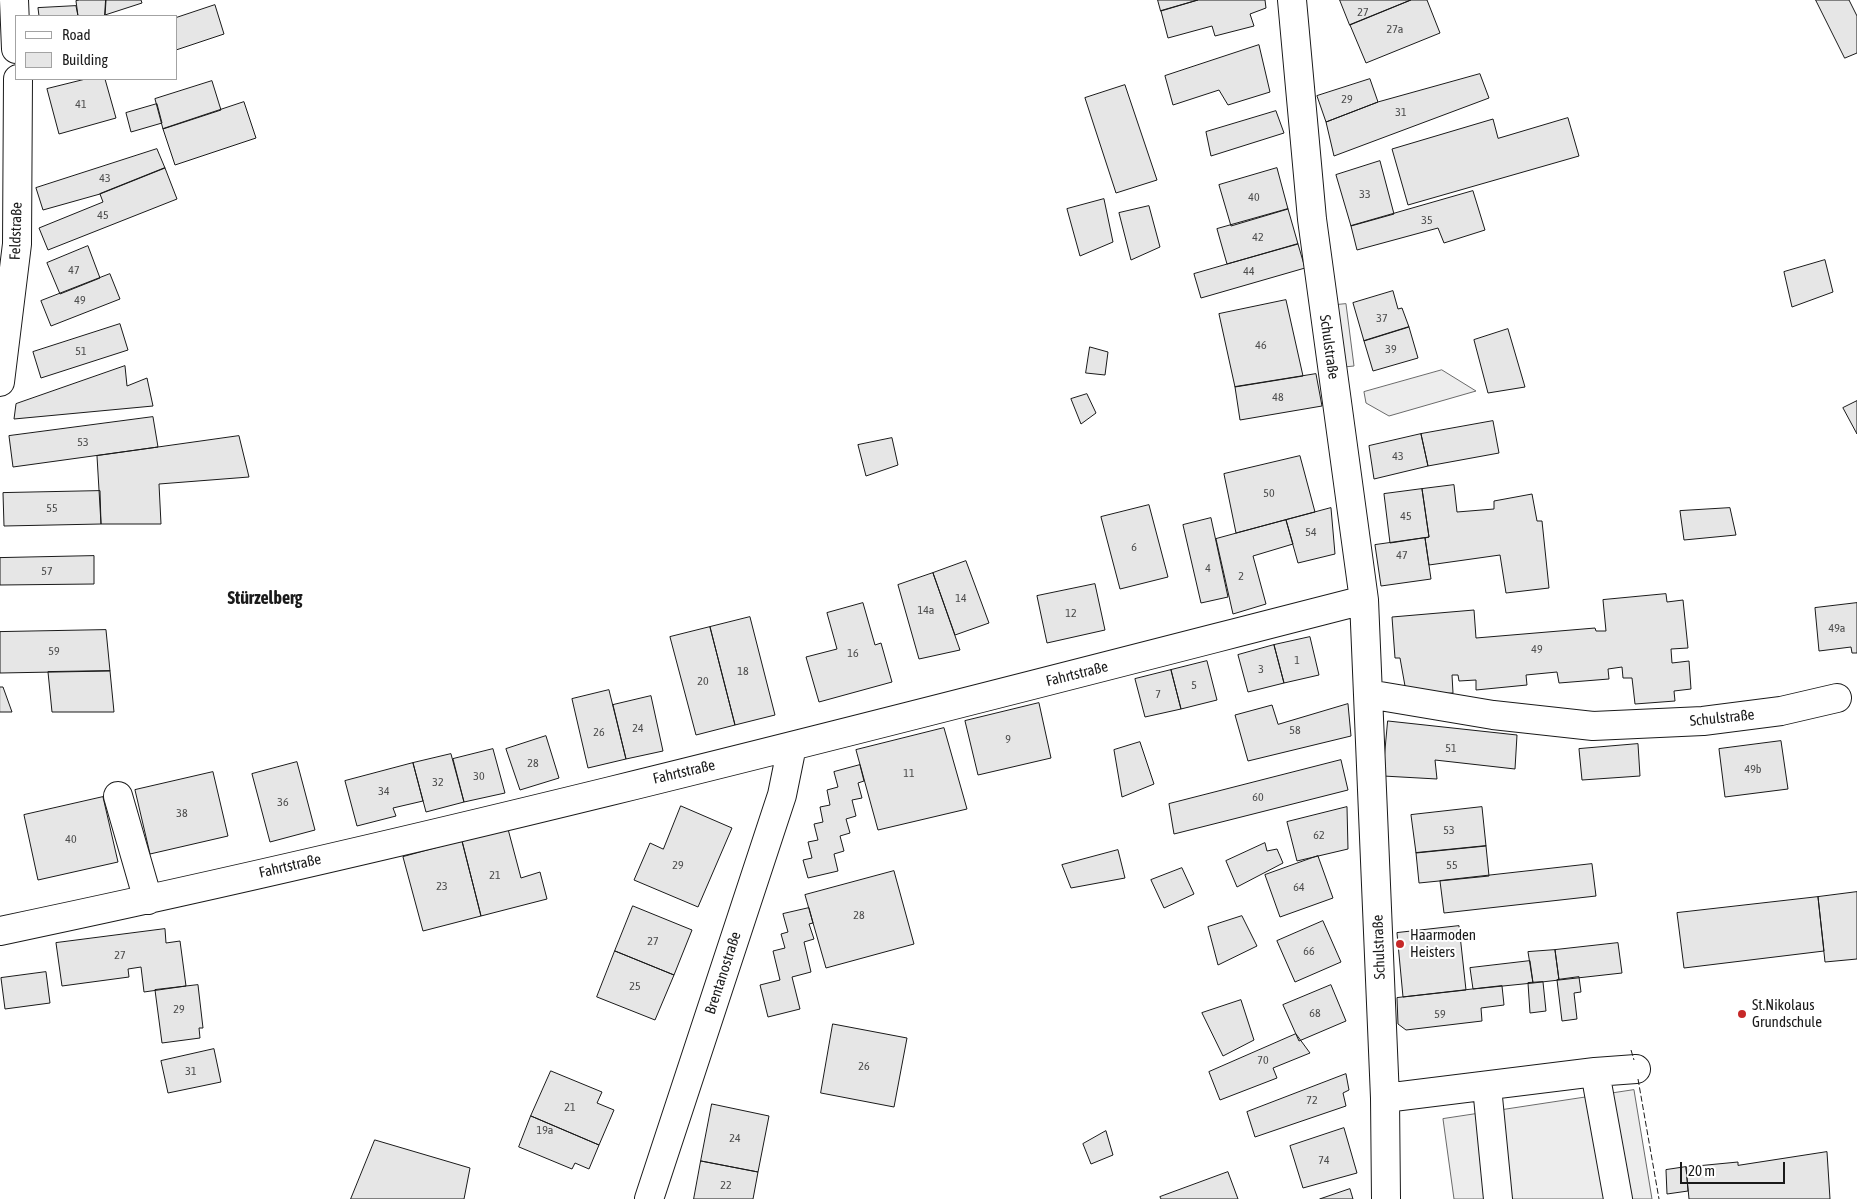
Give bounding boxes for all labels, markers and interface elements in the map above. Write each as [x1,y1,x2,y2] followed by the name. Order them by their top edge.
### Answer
[1357,5,1369,19] house number: 27
[15,15,178,80] legend
[1387,22,1403,36] house number: 27a
[62,26,91,43] text: Road
[62,51,108,68] text: Building
[1341,92,1353,106] house number: 29
[75,97,87,111] house number: 41
[1395,105,1407,119] house number: 31
[99,171,111,185] house number: 43
[1359,187,1371,201] house number: 33
[1248,190,1260,204] house number: 40
[6,202,26,260] street label: Feldstraße
[97,208,109,222] house number: 45
[1421,213,1433,227] house number: 35
[1252,230,1264,244] house number: 42
[68,263,80,277] house number: 47
[1243,264,1255,278] house number: 44
[74,293,86,307] house number: 49
[1376,311,1388,325] house number: 37
[1316,314,1342,380] street label: Schulstraße
[1255,338,1267,352] house number: 46
[1385,342,1397,356] house number: 39
[75,344,87,358] house number: 51
[1272,390,1284,404] house number: 48
[77,435,89,449] house number: 53
[1392,449,1404,463] house number: 43
[1263,486,1275,500] house number: 50
[46,501,58,515] house number: 55
[1400,509,1412,523] house number: 45
[1305,525,1317,539] house number: 54
[1131,540,1137,554] house number: 6
[1396,548,1408,562] house number: 47
[1205,561,1211,575] house number: 4
[41,564,53,578] house number: 57
[1238,569,1244,583] house number: 2
[227,587,303,609] district label: Stürzelberg
[955,591,967,605] house number: 14
[918,603,934,617] house number: 14a
[1065,606,1077,620] house number: 12
[1829,621,1845,635] house number: 49a
[1531,642,1543,656] house number: 49
[48,644,60,658] house number: 59
[847,646,859,660] house number: 16
[1294,653,1300,667] house number: 1
[1044,658,1110,690] street label: Fahrtstraße
[1258,662,1264,676] house number: 3
[737,664,749,678] house number: 18
[697,674,709,688] house number: 20
[1191,678,1197,692] house number: 5
[1155,687,1161,701] house number: 7
[1689,706,1755,730] street label: Schulstraße
[632,721,644,735] house number: 24
[1289,723,1301,737] house number: 58
[593,725,605,739] house number: 26
[1005,732,1011,746] house number: 9
[1445,741,1457,755] house number: 51
[527,756,539,770] house number: 28
[651,756,717,788] street label: Fahrtstraße
[1745,762,1761,776] house number: 49b
[903,766,915,780] house number: 11
[473,769,485,783] house number: 30
[432,775,444,789] house number: 32
[378,784,390,798] house number: 34
[1252,790,1264,804] house number: 60
[277,795,289,809] house number: 36
[176,806,188,820] house number: 38
[1443,823,1455,837] house number: 53
[1313,828,1325,842] house number: 62
[65,832,77,846] house number: 40
[257,850,323,882] street label: Fahrtstraße
[672,858,684,872] house number: 29
[1446,858,1458,872] house number: 55
[489,868,501,882] house number: 21
[436,879,448,893] house number: 23
[1293,880,1305,894] house number: 64
[853,908,865,922] house number: 28
[1369,914,1389,980] street label: Schulstraße
[1410,926,1476,961] place label: Haarmoden Heisters
[701,929,745,1017] street label: Brentanostraße
[647,934,659,948] house number: 27
[1394,938,1406,950] marker: Haarmoden Heisters
[1303,944,1315,958] house number: 66
[114,948,126,962] house number: 27
[629,979,641,993] house number: 25
[1752,996,1822,1031] place label: St.Nikolaus Grundschule
[173,1002,185,1016] house number: 29
[1309,1006,1321,1020] house number: 68
[1434,1007,1446,1021] house number: 59
[1736,1008,1748,1020] marker: St.Nikolaus Grundschule
[1257,1053,1269,1067] house number: 70
[858,1059,870,1073] house number: 26
[185,1064,197,1078] house number: 31
[1306,1093,1318,1107] house number: 72
[564,1100,576,1114] house number: 21
[537,1123,553,1137] house number: 19a
[729,1131,741,1145] house number: 24
[1682,1152,1787,1184] scale bar
[1318,1153,1330,1167] house number: 74
[1688,1162,1715,1179] text: 20 m
[720,1178,732,1192] house number: 22

